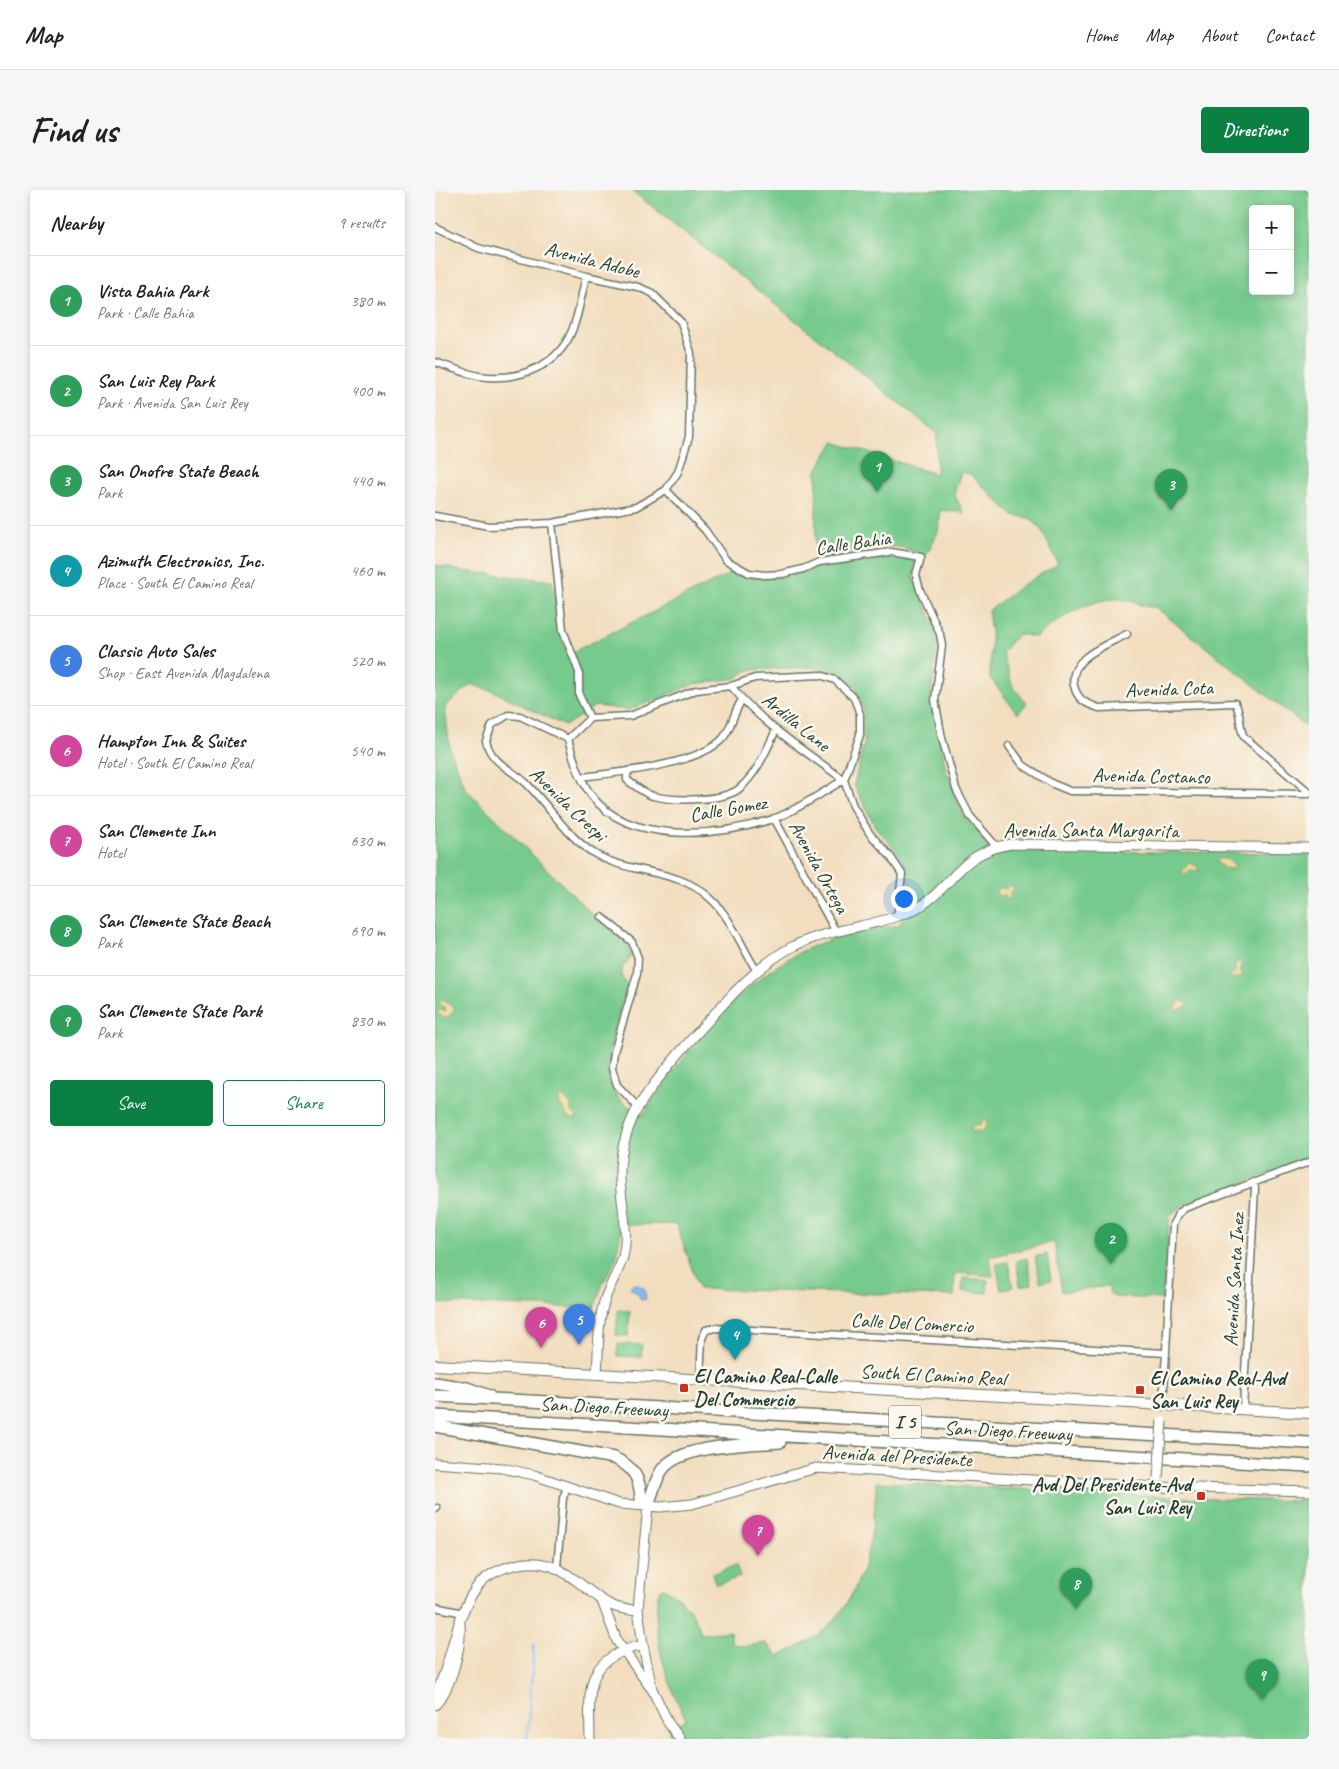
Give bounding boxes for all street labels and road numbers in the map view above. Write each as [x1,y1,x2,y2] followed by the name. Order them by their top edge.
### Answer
[542,236,643,284] street label: Avenida Adobe
[814,525,894,561] street label: Calle Bahia
[1125,675,1215,703] street label: Avenida Cota
[757,687,836,758] street label: Ardilla Lane
[524,761,614,849] street label: Avenida Crespi
[1092,762,1211,790] street label: Avenida Costanso
[688,790,771,828] street label: Calle Gomez
[783,816,856,919] street label: Avenida Ortega
[1004,818,1180,843] street label: Avenida Santa Margarita
[1218,1210,1250,1347] street label: Avenida Santa Inez
[850,1307,975,1339] street label: Calle Del Comercio
[860,1359,1010,1391] street label: South El Camino Real
[539,1391,670,1423] street label: San Diego Freeway
[889,1406,921,1438] road number: I 5
[943,1415,1074,1447] street label: San Diego Freeway
[822,1440,974,1472] street label: Avenida del Presidente

